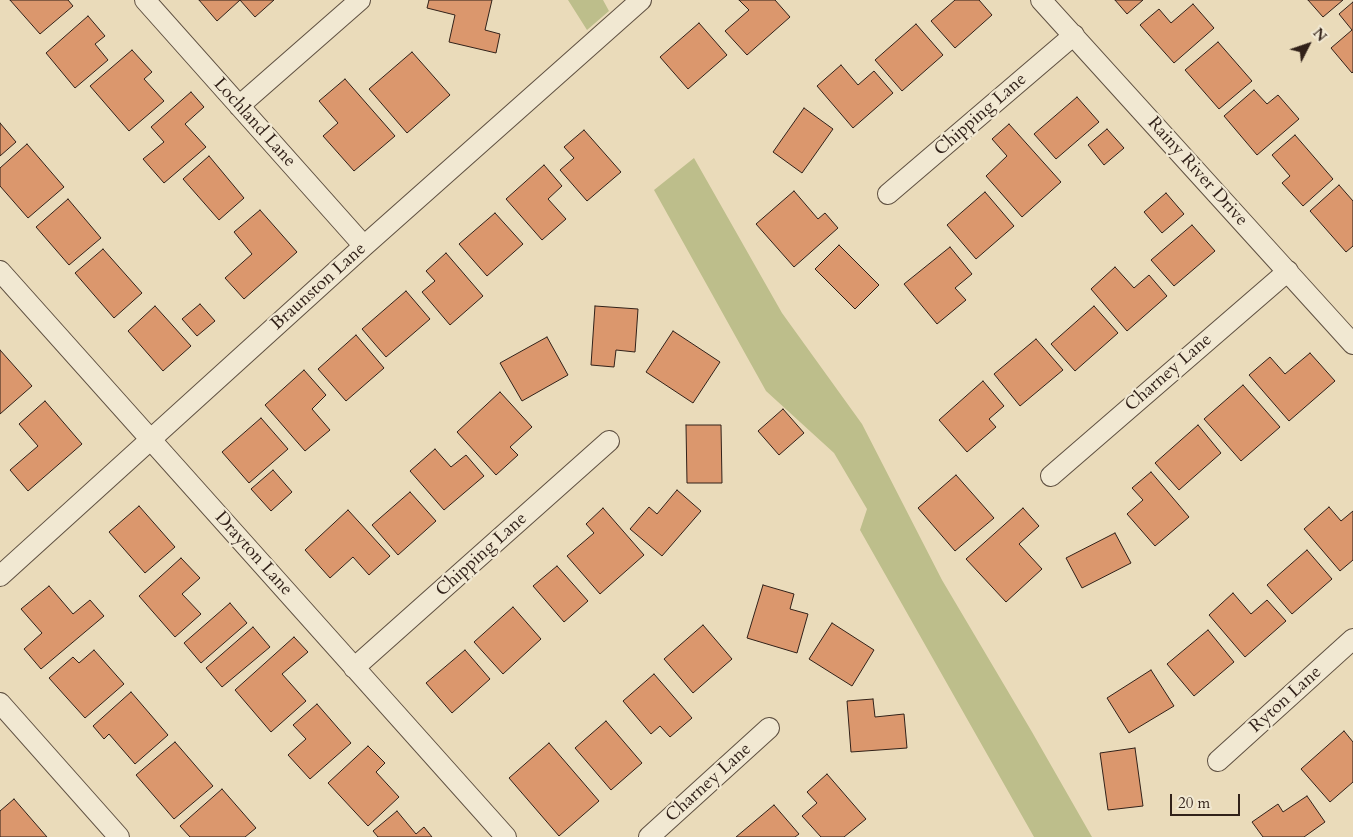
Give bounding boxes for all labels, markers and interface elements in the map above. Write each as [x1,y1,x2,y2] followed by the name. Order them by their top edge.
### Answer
[1283,20,1333,70] north arrow
[1309,24,1331,46] text: N
[930,69,1032,161] street label: Chipping Lane
[208,74,300,172] street label: Lochland Lane
[1142,113,1252,231] street label: Rainy River Drive
[267,239,371,335] street label: Braunston Lane
[1121,329,1217,417] street label: Charney Lane
[209,507,297,601] street label: Drayton Lane
[432,508,532,602] street label: Chipping Lane
[1246,662,1326,738] street label: Ryton Lane
[662,739,756,827] street label: Charney Lane
[1173,784,1243,816] scale bar
[1178,793,1210,813] text: 20 m

